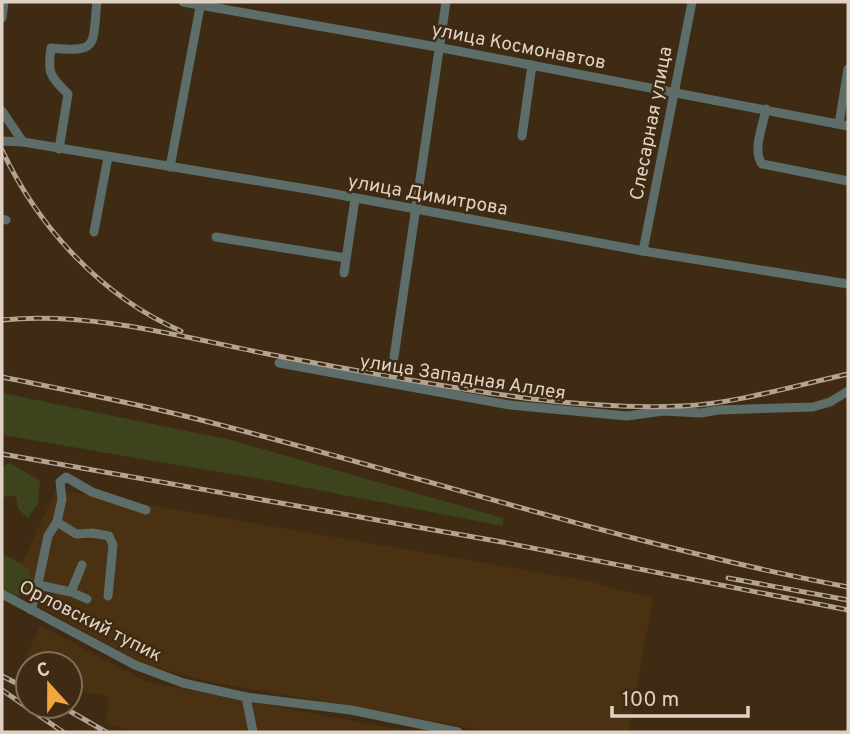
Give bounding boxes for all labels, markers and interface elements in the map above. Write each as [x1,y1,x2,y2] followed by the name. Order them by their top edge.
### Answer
[429,18,608,76] street label: улица Космонавтов
[625,44,679,202] street label: Слесарная улица
[346,170,510,222] street label: улица Димитрова
[358,350,567,406] street label: улица Западная Аллея
[14,575,166,668] street label: Орловский тупик
[14,650,84,720] north arrow
[34,658,54,684] text: С
[612,674,748,718] scale bar
[622,687,679,714] text: 100 m

